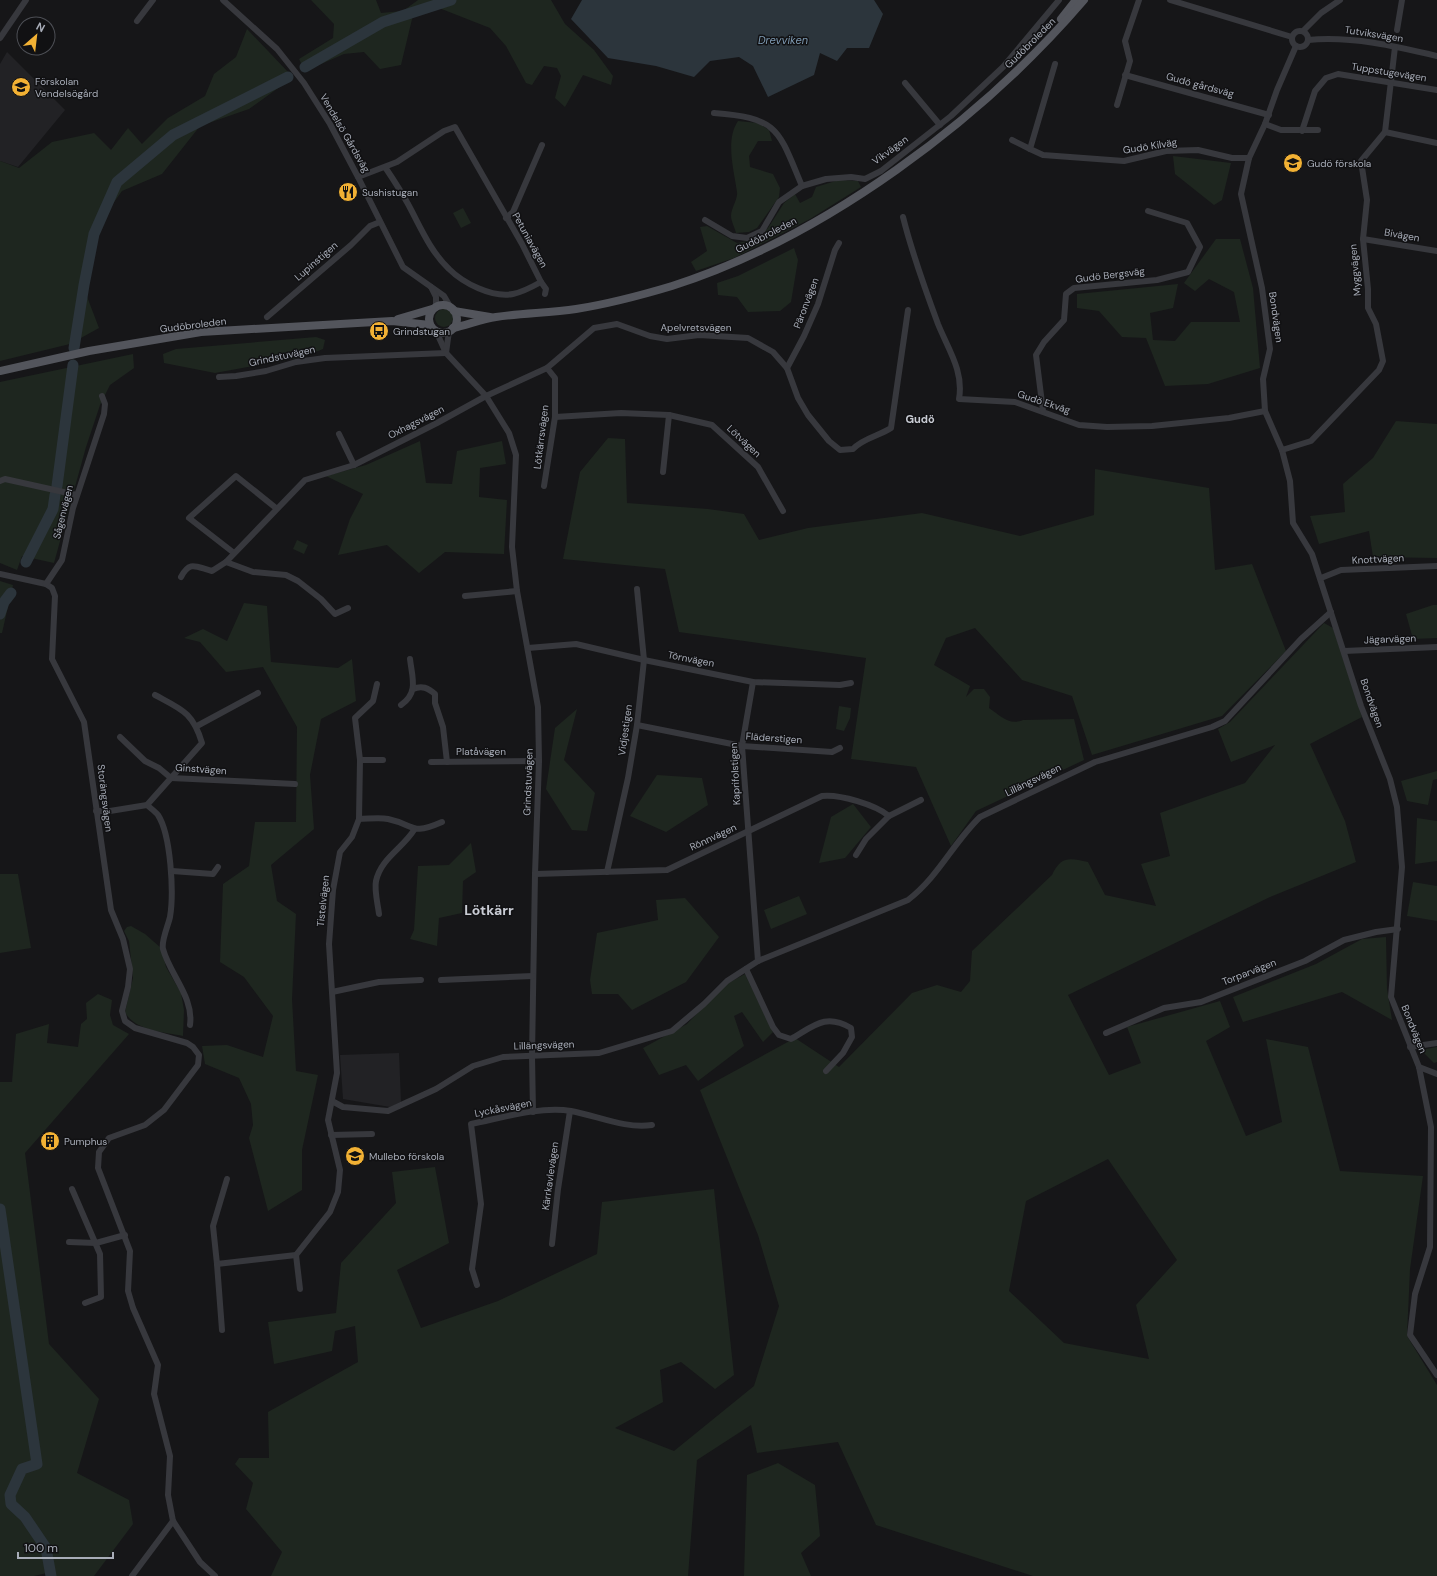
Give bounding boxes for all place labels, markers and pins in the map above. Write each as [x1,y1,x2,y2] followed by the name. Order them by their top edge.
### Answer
[35,75,98,100] place label: Förskolan Vendelsögård
[10,76,32,98] school or university icon: Förskolan Vendelsögård
[1282,152,1304,174] school or university icon: Gudö förskola
[1307,157,1371,170] place label: Gudö förskola
[337,181,359,203] restaurant icon: Sushistugan
[362,186,418,199] place label: Sushistugan
[368,320,390,342] bus stop icon: Grindstugan
[393,325,450,338] place label: Grindstugan
[39,1130,61,1152] building icon: Pumphus
[64,1135,107,1148] place label: Pumphus
[344,1145,366,1167] school or university icon: Mullebo förskola
[369,1150,444,1163] place label: Mullebo förskola

